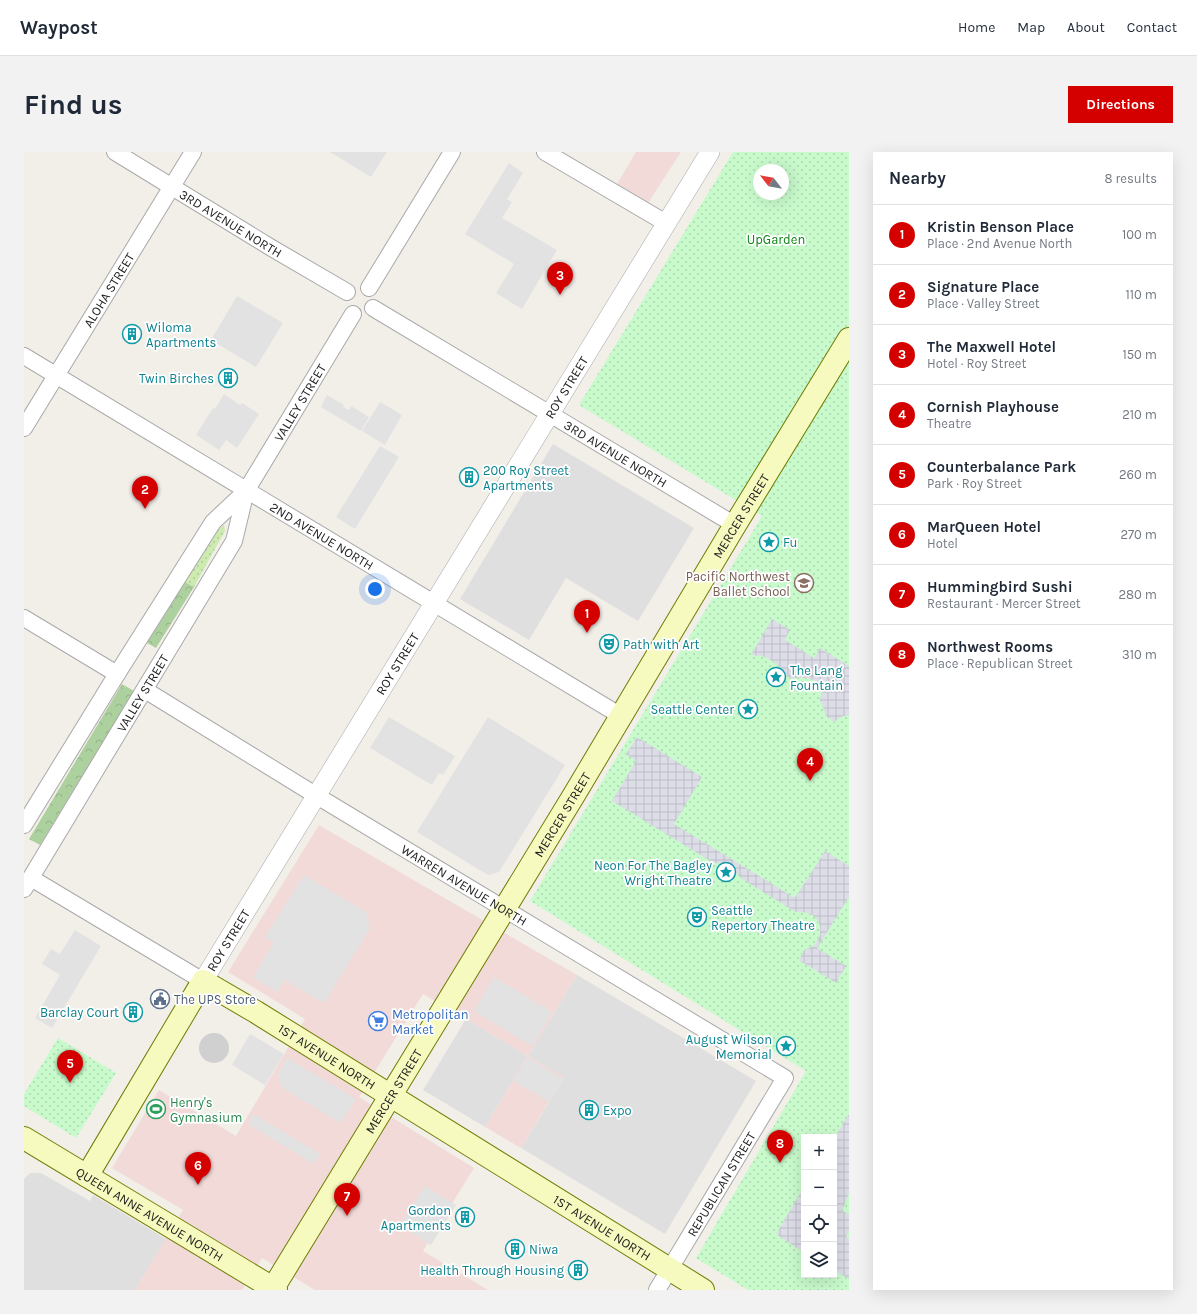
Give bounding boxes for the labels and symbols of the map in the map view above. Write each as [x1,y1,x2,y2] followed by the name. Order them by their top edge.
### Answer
[753,164,789,200] north arrow
[177,186,285,260] street label: 3RD AVENUE NORTH
[747,232,805,247] park label: UpGarden
[81,250,138,330] street label: ALOHA STREET
[547,262,573,295] pin: 3
[146,320,216,350] place label: Wiloma Apartments
[121,323,143,345] building icon: Wiloma Apartments
[542,353,591,421] street label: ROY STREET
[271,361,329,444] street label: VALLEY STREET
[217,367,239,389] building icon: Twin Birches
[139,371,214,386] place label: Twin Birches
[561,417,670,491] street label: 3RD AVENUE NORTH
[483,463,569,493] place label: 200 Roy Street Apartments
[458,466,480,488] building icon: 200 Roy Street Apartments
[710,471,773,561] street label: MERCER STREET
[132,476,158,509] pin: 2
[267,499,376,573] street label: 2ND AVENUE NORTH
[758,531,780,553] place icon: Fu
[783,535,797,550] place label: Fu
[686,569,790,599] place label: Pacific Northwest Ballet School
[793,572,815,594] school or university icon: Pacific Northwest Ballet School
[365,579,385,599] your location
[574,600,600,633] pin: 1
[373,630,422,698] street label: ROY STREET
[598,633,620,655] theatre icon: Path with Art
[623,637,699,652] place label: Path with Art
[114,651,172,735] street label: VALLEY STREET
[790,663,843,693] place label: The Lang Fountain
[765,666,787,688] place icon: The Lang Fountain
[737,698,759,720] place icon: Seattle Center
[650,702,734,717] place label: Seattle Center
[797,748,823,781] pin: 4
[531,769,594,860] street label: MERCER STREET
[398,842,530,929] street label: WARREN AVENUE NORTH
[594,858,712,888] place label: Neon For The Bagley Wright Theatre
[715,861,737,883] place icon: Neon For The Bagley Wright Theatre
[711,903,815,933] place label: Seattle Repertory Theatre
[204,906,253,974] street label: ROY STREET
[686,906,708,928] theatre icon: Seattle Repertory Theatre
[149,988,171,1010] public building icon: The UPS Store
[174,992,256,1007] place label: The UPS Store
[122,1001,144,1023] building icon: Barclay Court
[40,1005,119,1020] place label: Barclay Court
[392,1007,469,1037] place label: Metropolitan Market
[367,1010,389,1032] supermarket icon: Metropolitan Market
[275,1021,378,1093] street label: 1ST AVENUE NORTH
[686,1032,772,1062] place label: August Wilson Memorial
[775,1035,797,1057] place icon: August Wilson Memorial
[362,1046,425,1136] street label: MERCER STREET
[57,1050,83,1083] pin: 5
[170,1095,242,1125] place label: Henry's Gymnasium
[145,1098,167,1120] sports icon: Henry's Gymnasium
[578,1099,600,1121] building icon: Expo
[603,1103,632,1118] place label: Expo
[684,1129,759,1239] street label: REPUBLICAN STREET
[767,1130,793,1163] pin: 8
[185,1152,211,1185] pin: 6
[73,1164,226,1265] street label: QUEEN ANNE AVENUE NORTH
[334,1183,360,1216] pin: 7
[551,1192,653,1264] street label: 1ST AVENUE NORTH
[381,1203,451,1233] place label: Gordon Apartments
[454,1206,476,1228] building icon: Gordon Apartments
[504,1238,526,1260] building icon: Niwa
[529,1242,558,1257] place label: Niwa
[567,1259,589,1281] building icon: Health Through Housing
[420,1263,565,1278] place label: Health Through Housing

